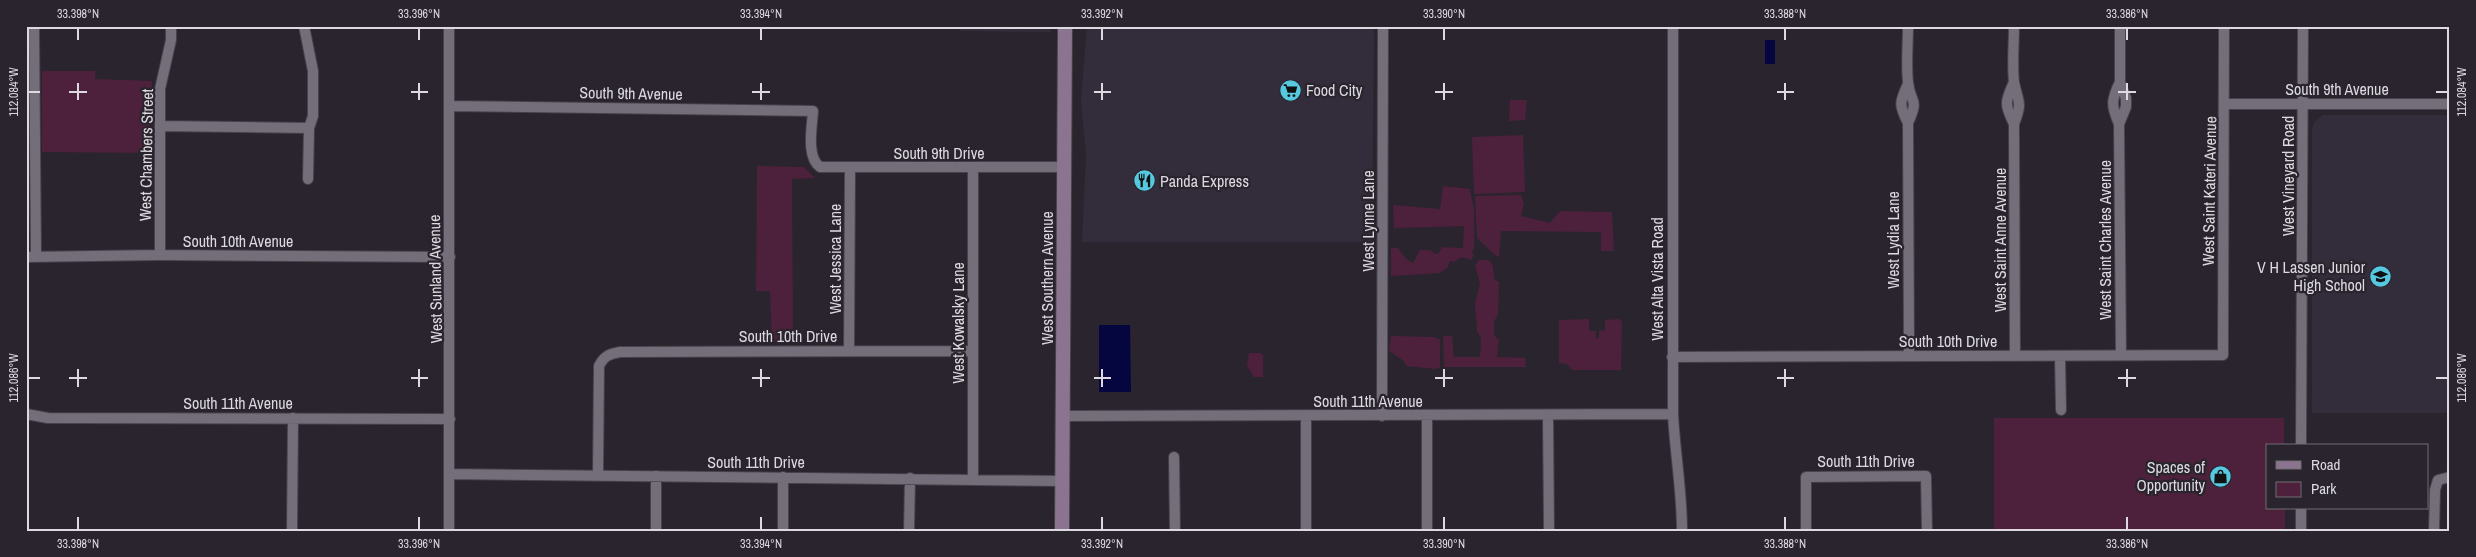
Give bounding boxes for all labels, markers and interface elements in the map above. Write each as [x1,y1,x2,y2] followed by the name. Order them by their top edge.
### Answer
[57,6,99,22] text: 33.398°N
[398,6,440,22] text: 33.396°N
[740,6,782,22] text: 33.394°N
[1081,6,1123,22] text: 33.392°N
[1423,6,1465,22] text: 33.390°N
[1764,6,1806,22] text: 33.388°N
[2106,6,2148,22] text: 33.386°N
[6,67,22,116] text: 112.084°W
[2454,67,2470,116] text: 112.084°W
[1278,78,1302,102] supermarket icon: Food City
[2285,78,2389,100] street label: South 9th Avenue
[1306,79,1363,101] place label: Food City
[579,81,683,105] street label: South 9th Avenue
[134,88,158,221] street label: West Chambers Street
[2197,116,2221,266] street label: West Saint Kateri Avenue
[2277,116,2299,236] street label: West Vineyard Road
[893,142,985,164] street label: South 9th Drive
[2094,160,2116,320] street label: West Saint Charles Avenue
[1989,168,2011,312] street label: West Saint Anne Avenue
[1132,169,1156,193] restaurant icon: Panda Express
[1160,170,1249,192] place label: Panda Express
[1357,170,1379,272] street label: West Lynne Lane
[1882,191,1904,289] street label: West Lydia Lane
[824,204,846,314] street label: West Jessica Lane
[1036,211,1058,345] street label: West Southern Avenue
[423,214,447,344] street label: West Sunland Avenue
[1646,217,1668,341] street label: West Alta Vista Road
[183,230,293,252] street label: South 10th Avenue
[2257,256,2366,296] place label: V H Lassen Junior High School
[947,262,969,384] street label: West Kowalsky Lane
[2369,264,2393,288] school or university icon: V H Lassen Junior High School
[739,325,837,347] street label: South 10th Drive
[1899,330,1997,352] street label: South 10th Drive
[6,353,22,402] text: 112.086°W
[2454,353,2470,402] text: 112.086°W
[1313,390,1423,412] street label: South 11th Avenue
[183,392,293,414] street label: South 11th Avenue
[2266,444,2428,510] legend
[1817,450,1915,472] street label: South 11th Drive
[707,451,805,473] street label: South 11th Drive
[2311,454,2340,475] text: Road
[2136,456,2205,496] place label: Spaces of Opportunity
[2209,464,2233,488] shop icon: Spaces of Opportunity
[2311,478,2337,499] text: Park
[57,536,99,552] text: 33.398°N
[398,536,440,552] text: 33.396°N
[740,536,782,552] text: 33.394°N
[1081,536,1123,552] text: 33.392°N
[1423,536,1465,552] text: 33.390°N
[1764,536,1806,552] text: 33.388°N
[2106,536,2148,552] text: 33.386°N

